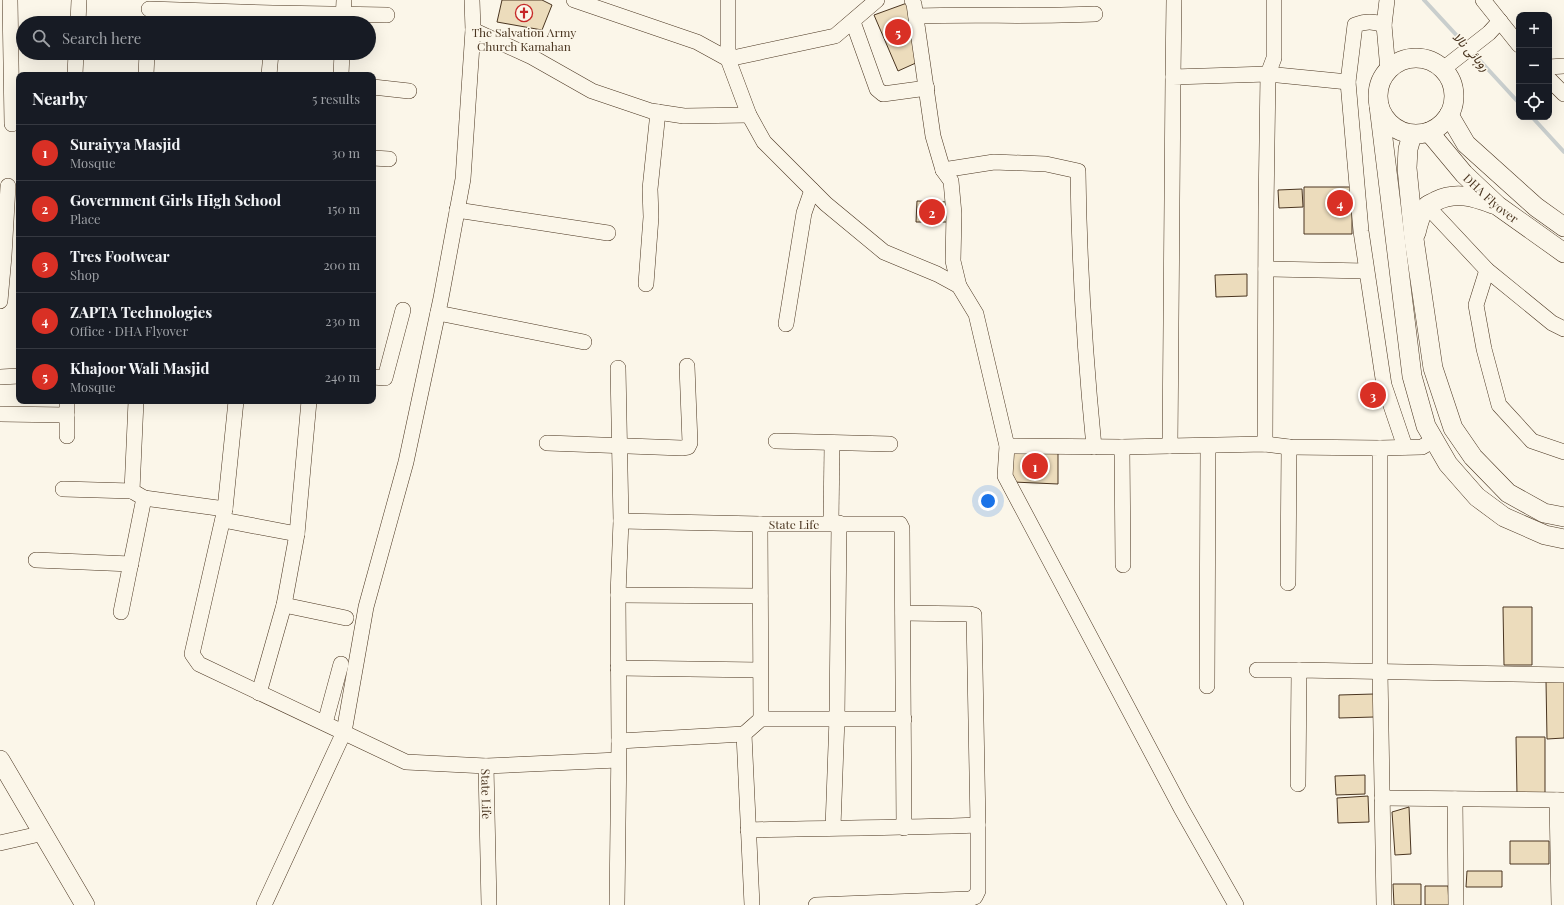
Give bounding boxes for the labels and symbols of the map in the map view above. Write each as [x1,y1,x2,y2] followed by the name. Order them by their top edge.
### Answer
[514,3,534,23] church icon: The Salvation Army Church Kamahan
[885,17,911,47] pin: 5
[472,24,576,54] place label: The Salvation Army Church Kamahan
[1449,28,1495,75] water label: روہائی نالا
[1460,170,1522,227] street label: DHA Flyover
[1327,188,1353,218] pin: 4
[919,197,945,227] pin: 2
[1360,380,1386,410] pin: 3
[1022,451,1048,481] pin: 1
[978,491,998,511] your location
[769,516,819,532] street label: State Life
[478,769,495,819] street label: State Life

